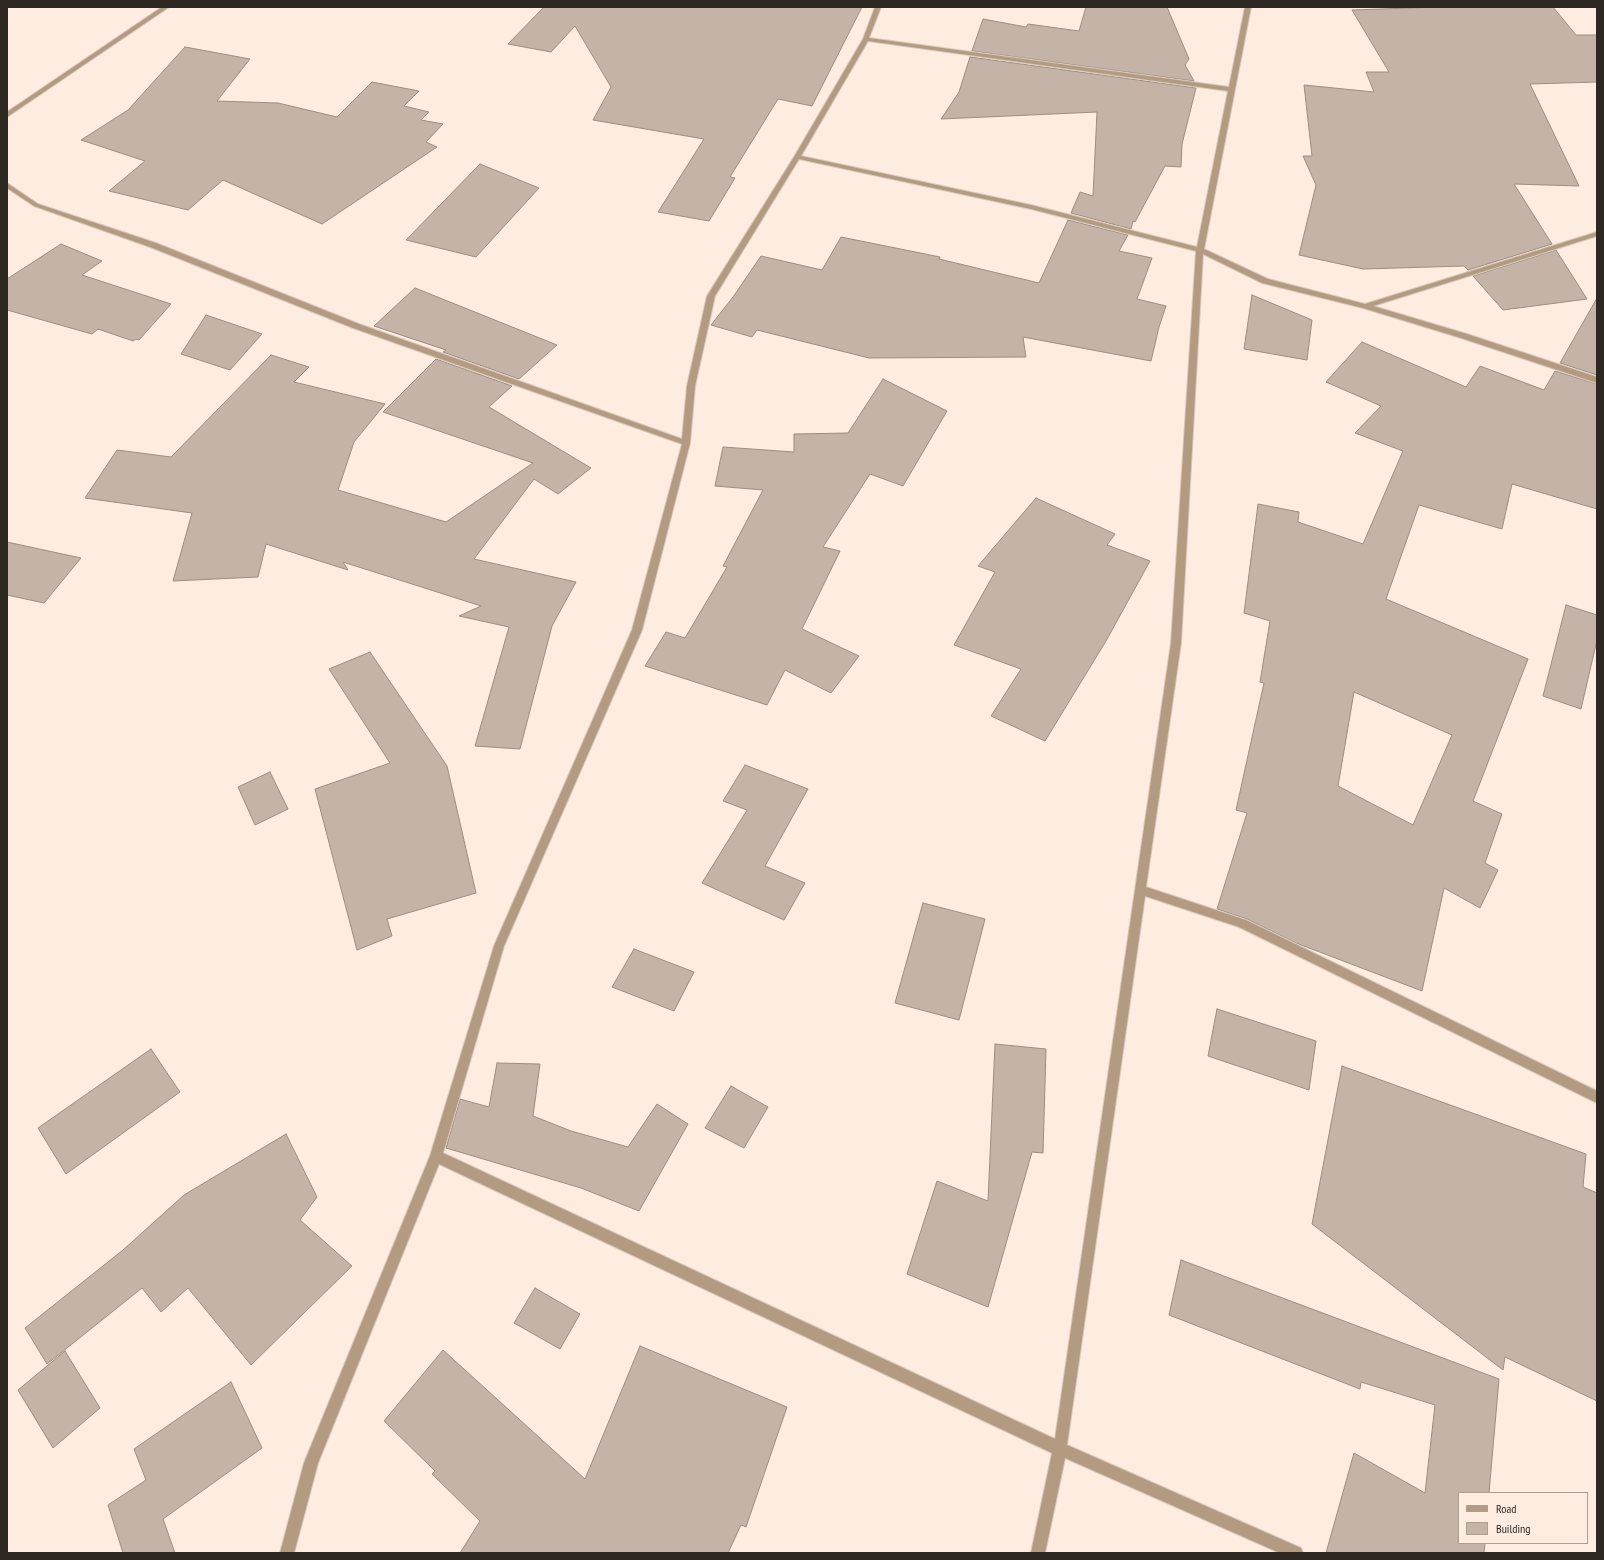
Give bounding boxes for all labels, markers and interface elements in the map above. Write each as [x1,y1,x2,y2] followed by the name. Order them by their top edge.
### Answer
[1458,1492,1588,1544] legend
[1496,1501,1516,1516] text: Road
[1496,1521,1531,1536] text: Building

